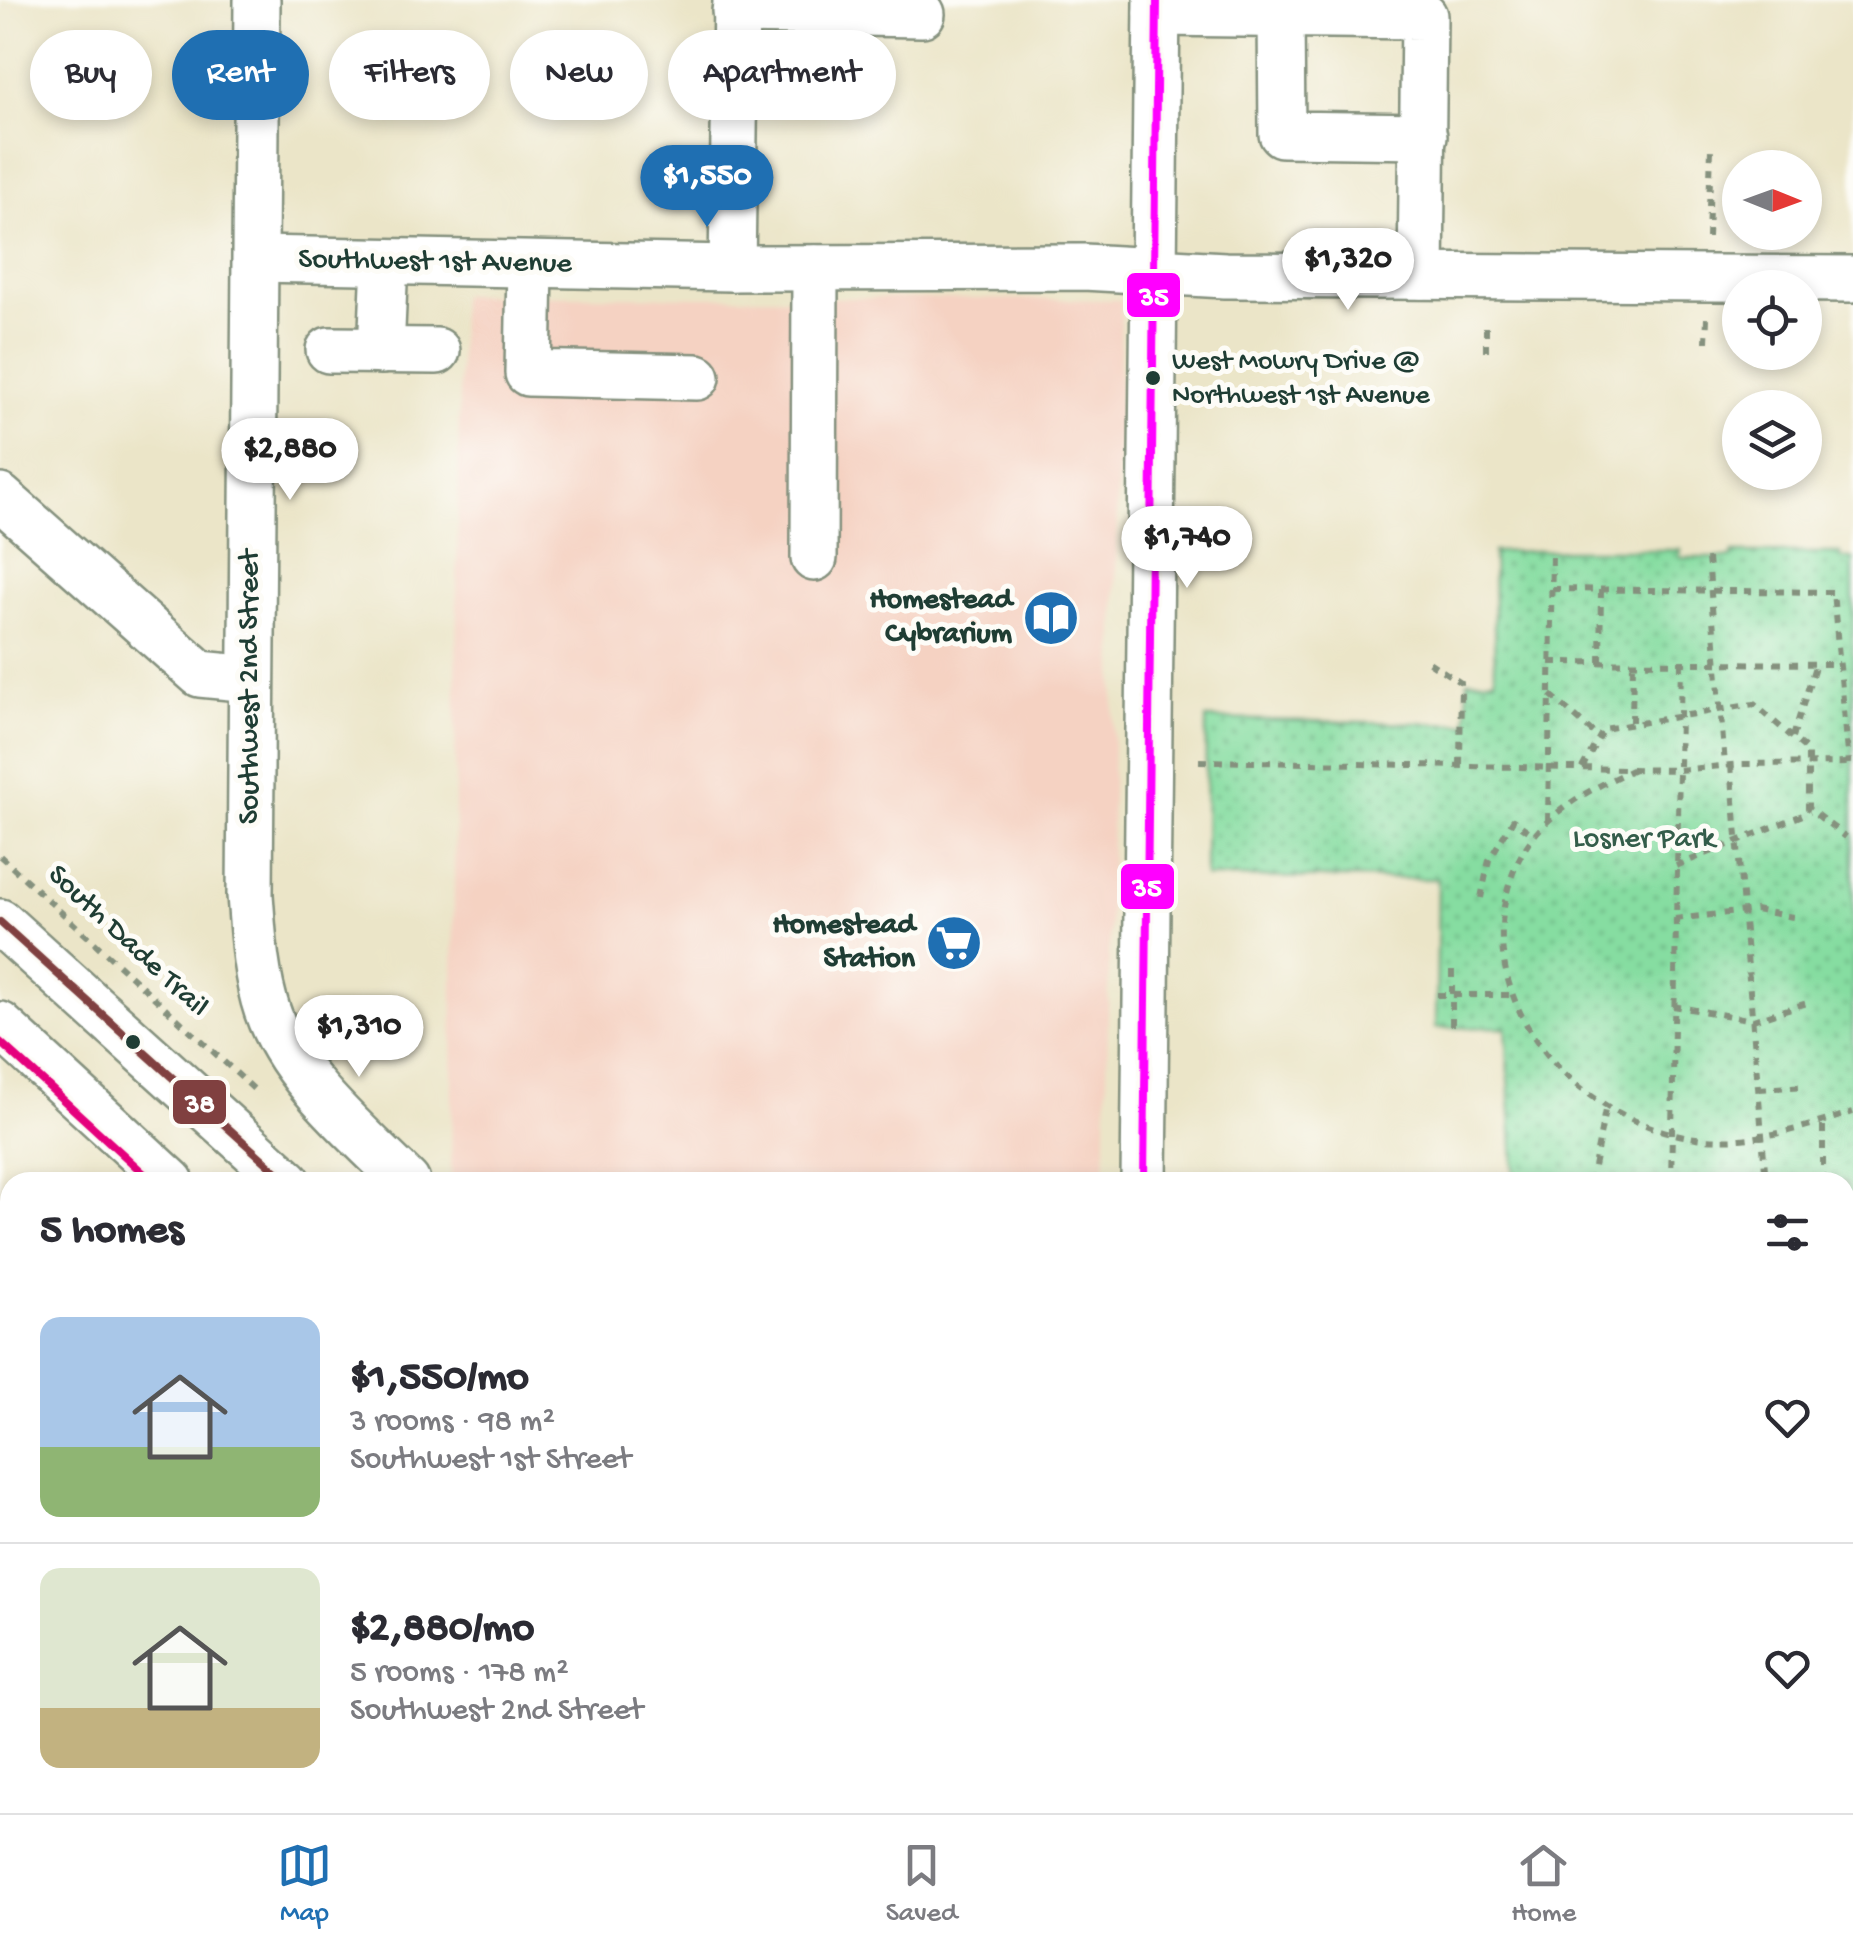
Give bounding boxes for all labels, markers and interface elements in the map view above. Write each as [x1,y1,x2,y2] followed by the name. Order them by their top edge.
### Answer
[30,30,152,120] chip: Buy
[172,30,309,120] chip: Rent
[329,30,490,120] chip: Filters
[510,30,648,120] chip: New
[668,30,896,120] chip: Apartment
[626,145,788,230] pin: $1,550
[1722,150,1822,250] north arrow
[1722,150,1822,490] map controls
[662,158,752,196] text: $1,550
[1267,228,1429,313] pin: $1,320
[1304,241,1392,279] text: $1,320
[298,243,573,283] street label: Southwest 1st Avenue
[1722,270,1822,370] button: locate
[1125,271,1182,319] line badge: 35
[1138,283,1169,316] text: 35
[1172,346,1430,413] place label: West Mowry Drive @ Northwest 1st Avenue
[1143,368,1163,388] marker: West Mowry Drive @ Northwest 1st Avenue
[1722,390,1822,490] button: layers
[209,418,371,503] pin: $2,880
[243,431,337,469] text: $2,880
[1106,506,1268,591] pin: $1,740
[1143,519,1231,557] text: $1,740
[234,547,269,824] street label: Southwest 2nd Street
[870,584,1015,653] place label: Homestead Cybrarium
[1021,588,1081,648] library icon: Homestead Cybrarium
[1573,823,1718,858] park label: Losner Park
[39,858,215,1026] street label: South Dade Trail
[1119,862,1176,911] line badge: 35
[1131,874,1162,907] text: 35
[773,909,918,978] place label: Homestead Station
[924,913,984,973] supermarket icon: Homestead Station
[278,995,440,1080] pin: $1,310
[316,1008,402,1046] text: $1,310
[123,1032,143,1052] unlabelled marker
[171,1078,228,1126] line badge: 38
[184,1090,215,1123] text: 38
[1760,1205,1815,1260] icon: filters
[40,1208,183,1257] text: 5 homes
[350,1355,529,1404] text: $1,550/mo
[120,1357,240,1477] icon: home
[1760,1390,1815,1445] icon: heart
[350,1404,555,1442] text: 3 rooms · 98 m²
[350,1442,631,1480] text: Southwest 1st Street
[350,1606,534,1655] text: $2,880/mo
[120,1608,240,1728] icon: home
[1760,1641,1815,1696] icon: heart
[350,1655,569,1693] text: 5 rooms · 178 m²
[350,1693,643,1731] text: Southwest 2nd Street
[277,1838,332,1931] tab: Map
[886,1838,957,1931] tab: Saved
[1511,1838,1576,1931] tab: Home

